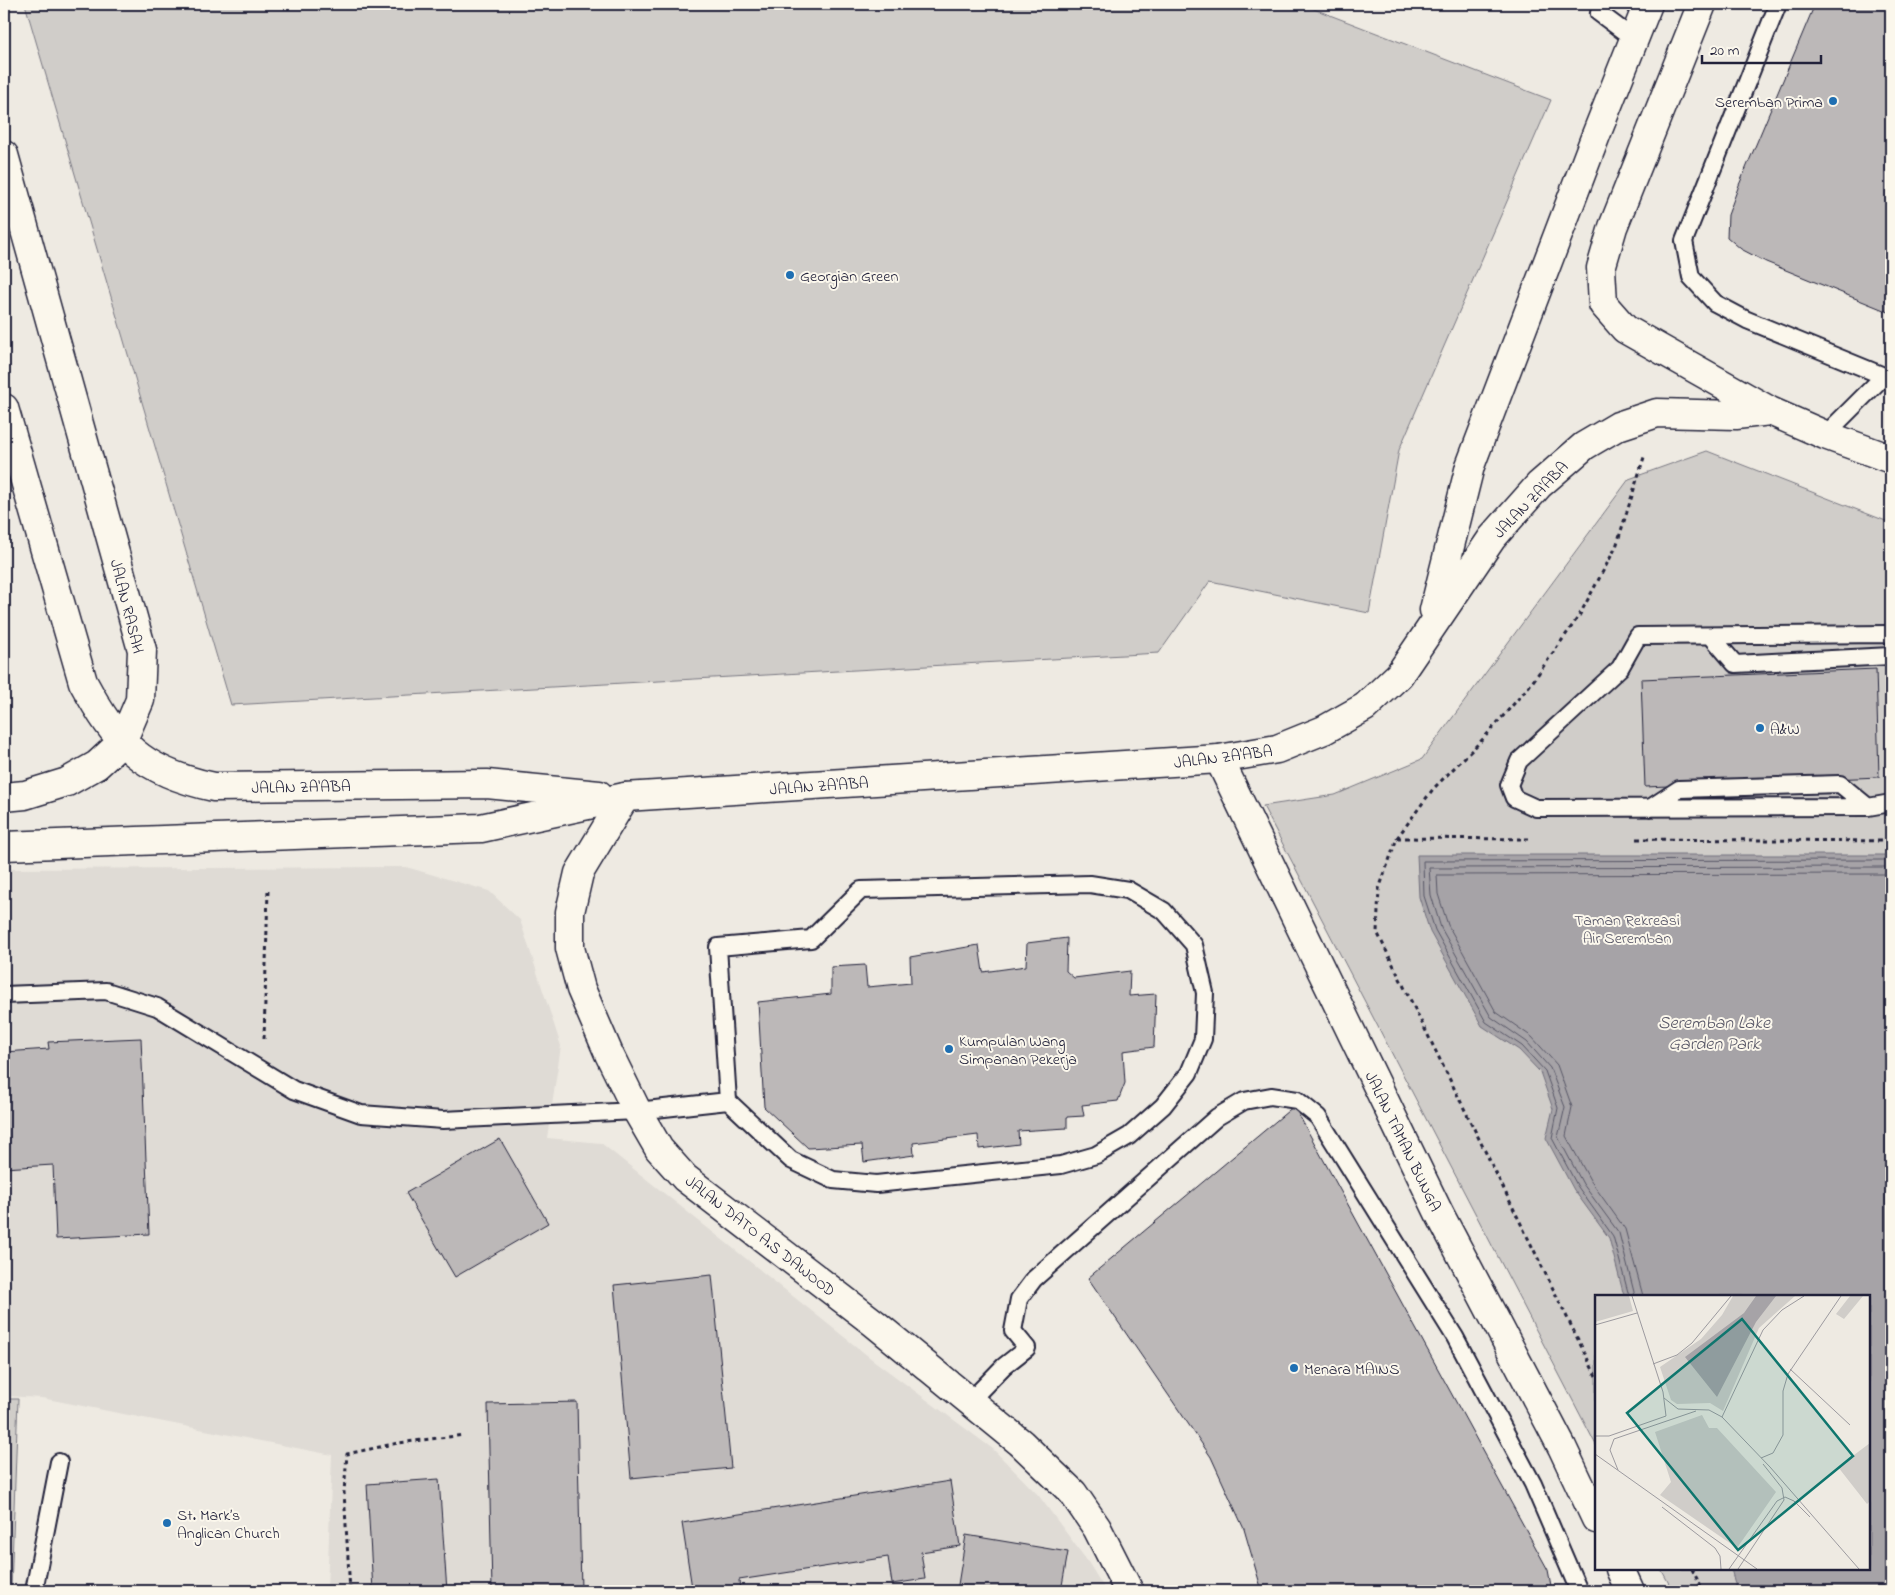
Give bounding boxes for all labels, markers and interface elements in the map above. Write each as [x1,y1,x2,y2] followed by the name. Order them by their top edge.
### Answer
[1702,32,1821,64] scale bar
[1710,40,1740,62] text: 20 m
[1715,91,1823,115] place label: Seremban Prima
[1827,95,1839,107] marker: Seremban Prima
[800,265,898,289] place label: Georgian Green
[784,269,796,281] marker: Georgian Green
[1488,456,1575,544] street label: JALAN ZA'ABA
[103,557,149,656] street label: JALAN RASAH
[1770,718,1800,742] place label: A&W
[1754,722,1766,734] marker: A&W
[1172,740,1274,776] street label: JALAN ZA'ABA
[769,772,870,802] street label: JALAN ZA'ABA
[251,775,351,801] street label: JALAN ZA'ABA
[1574,909,1680,951] park label: Taman Rekreasi Air Seremban
[1658,1011,1771,1058] water label: Seremban Lake Garden Park
[959,1030,1077,1072] place label: Kumpulan Wang Simpanan Pekerja
[943,1043,955,1055] marker: Kumpulan Wang Simpanan Pekerja
[1358,1068,1447,1216] street label: JALAN TAMAN BUNGA
[679,1170,840,1303] street label: JALAN DATO A.S DAWOOD
[1595,1295,1870,1570] inset map
[1304,1358,1399,1382] place label: Menara MAINS
[1288,1362,1300,1374] marker: Menara MAINS
[177,1504,280,1546] place label: St. Mark’s Anglican Church
[161,1517,173,1529] marker: St. Mark’s Anglican Church

